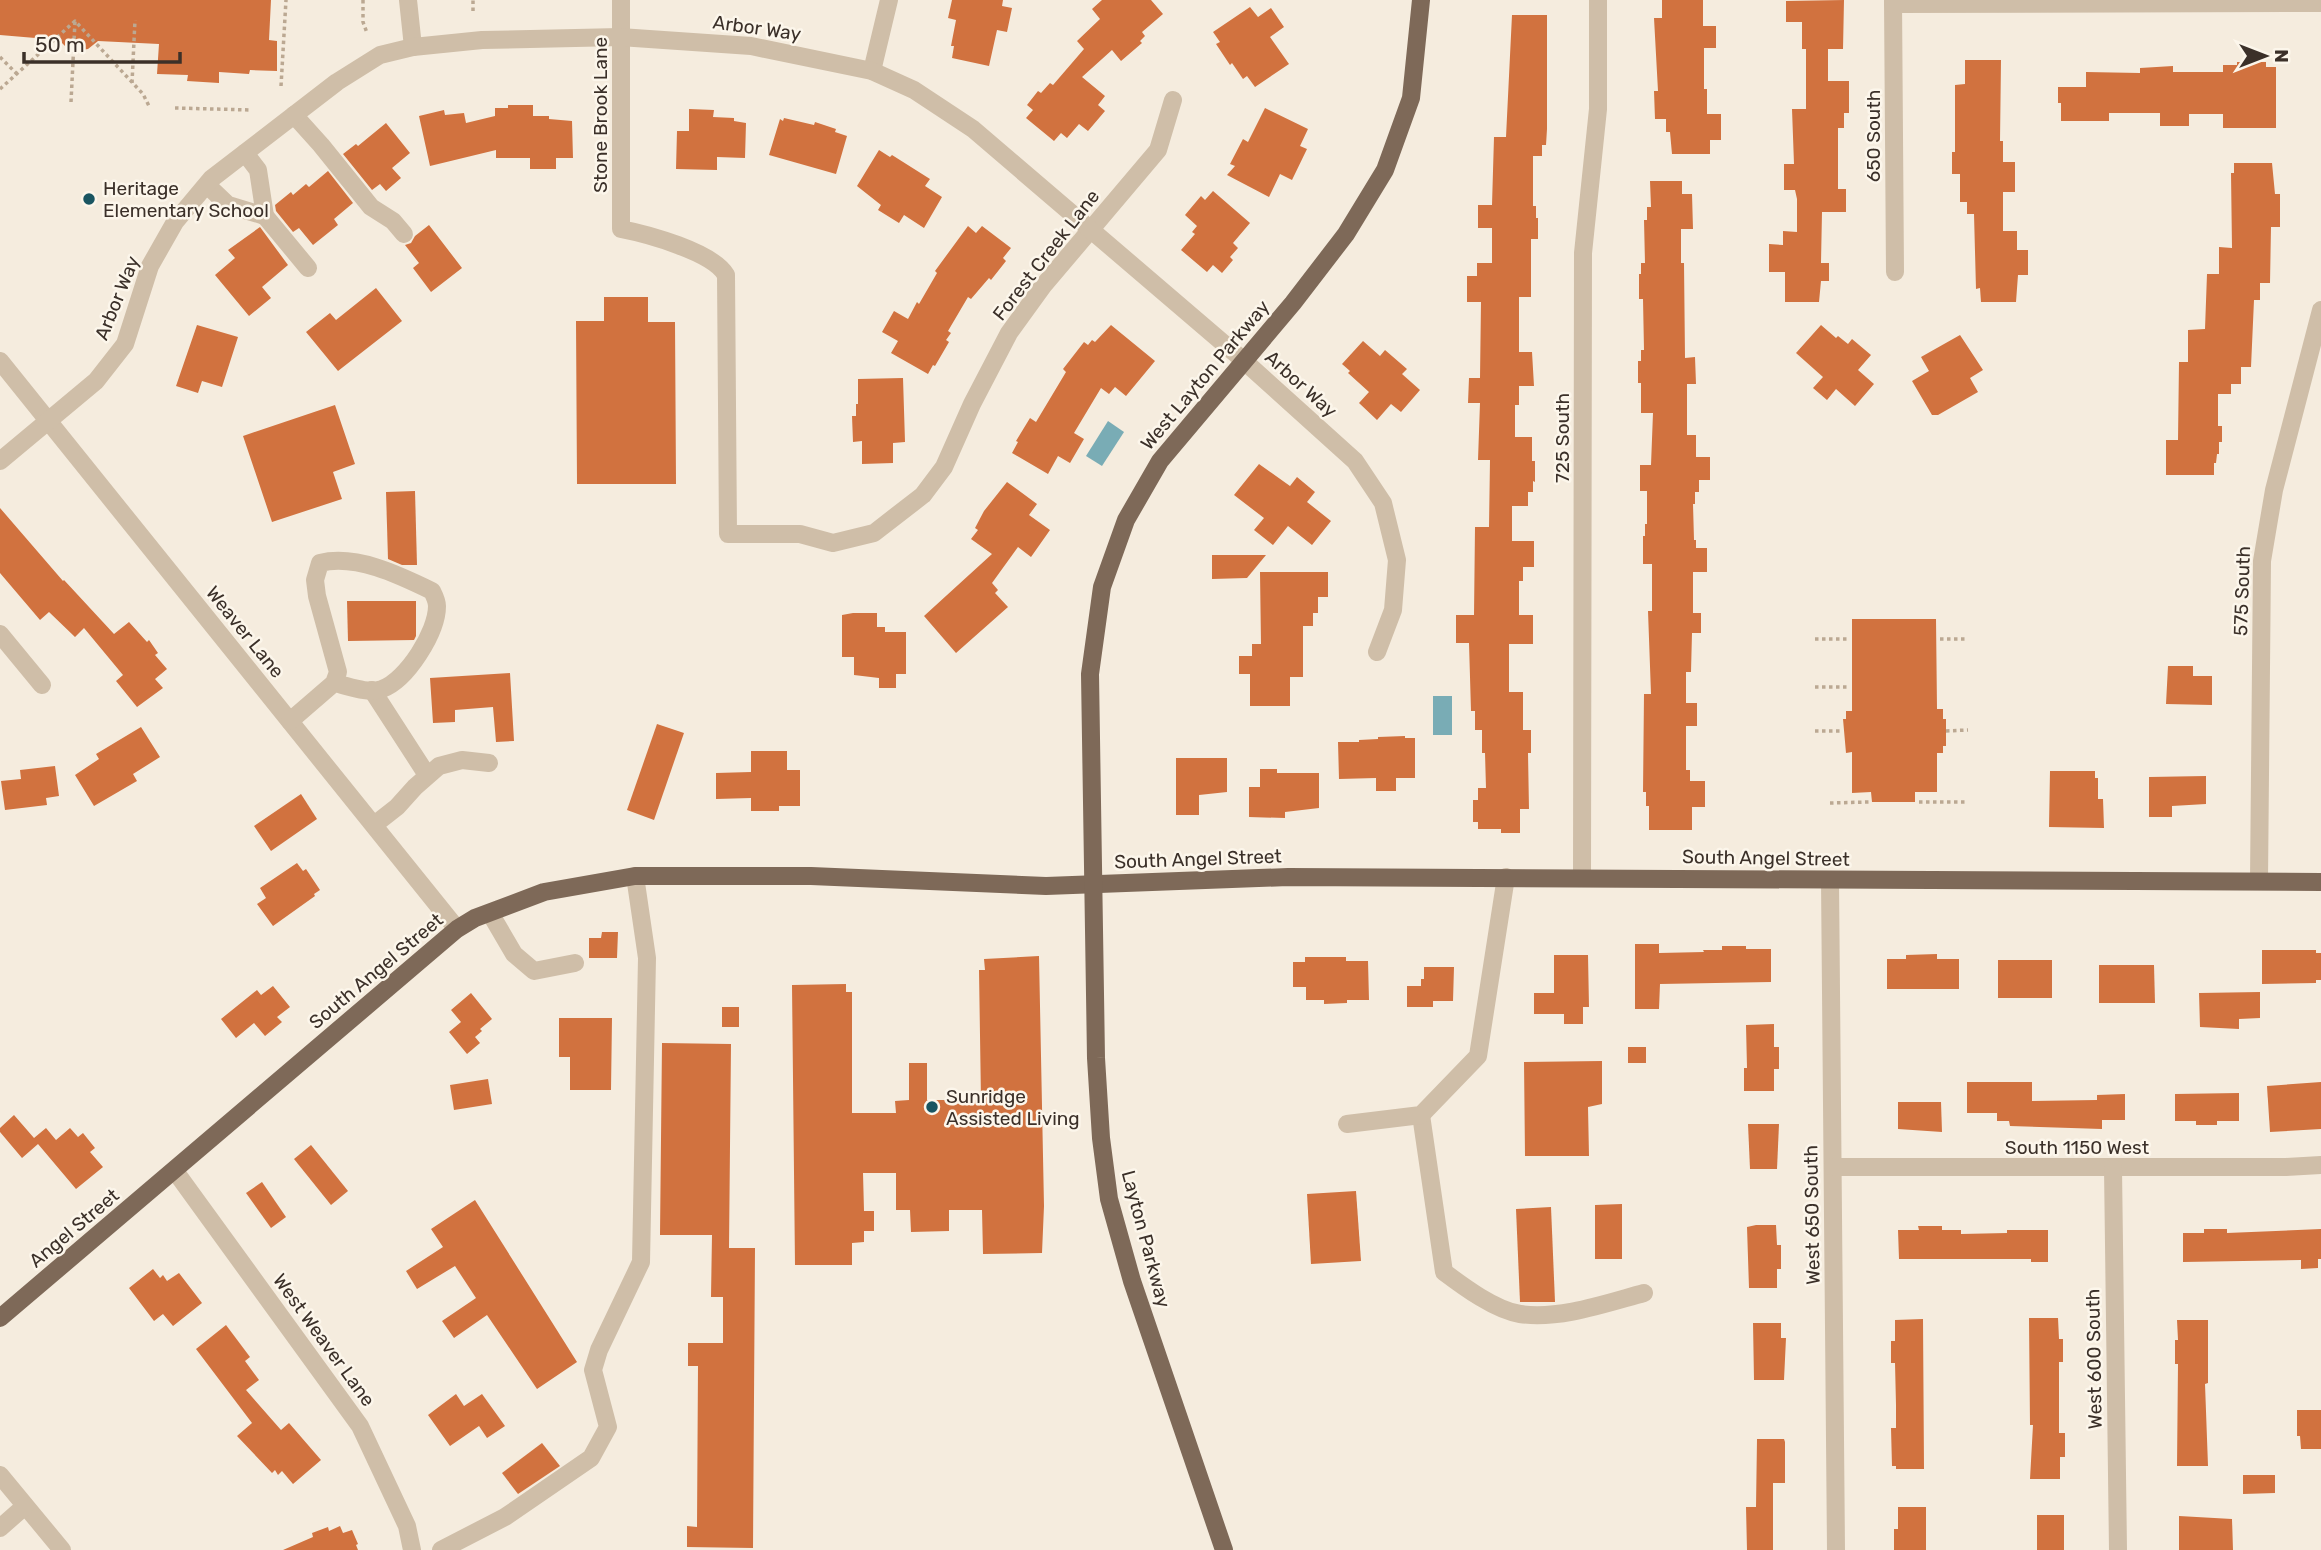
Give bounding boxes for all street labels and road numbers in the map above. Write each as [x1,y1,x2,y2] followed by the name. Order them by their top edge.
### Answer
[711,10,803,46] street label: Arbor Way
[589,37,612,193] street label: Stone Brook Lane
[1862,90,1885,182] street label: 650 South
[988,185,1104,325] street label: Forest Creek Lane
[90,252,144,344] street label: Arbor Way
[1136,295,1274,455] street label: West Layton Parkway
[1260,346,1342,422] street label: Arbor Way
[1551,393,1574,483] street label: 725 South
[2229,546,2255,636] street label: 575 South
[201,581,289,683] street label: Weaver Lane
[1114,845,1283,873] street label: South Angel Street
[1682,845,1851,871] street label: South Angel Street
[304,908,448,1034] street label: South Angel Street
[2005,1136,2150,1159] street label: South 1150 West
[1799,1145,1825,1285] street label: West 650 South
[1117,1168,1175,1310] street label: Layton Parkway
[24,1183,124,1272] street label: Angel Street
[268,1269,380,1411] street label: West Weaver Lane
[2081,1288,2107,1430] street label: West 600 South

